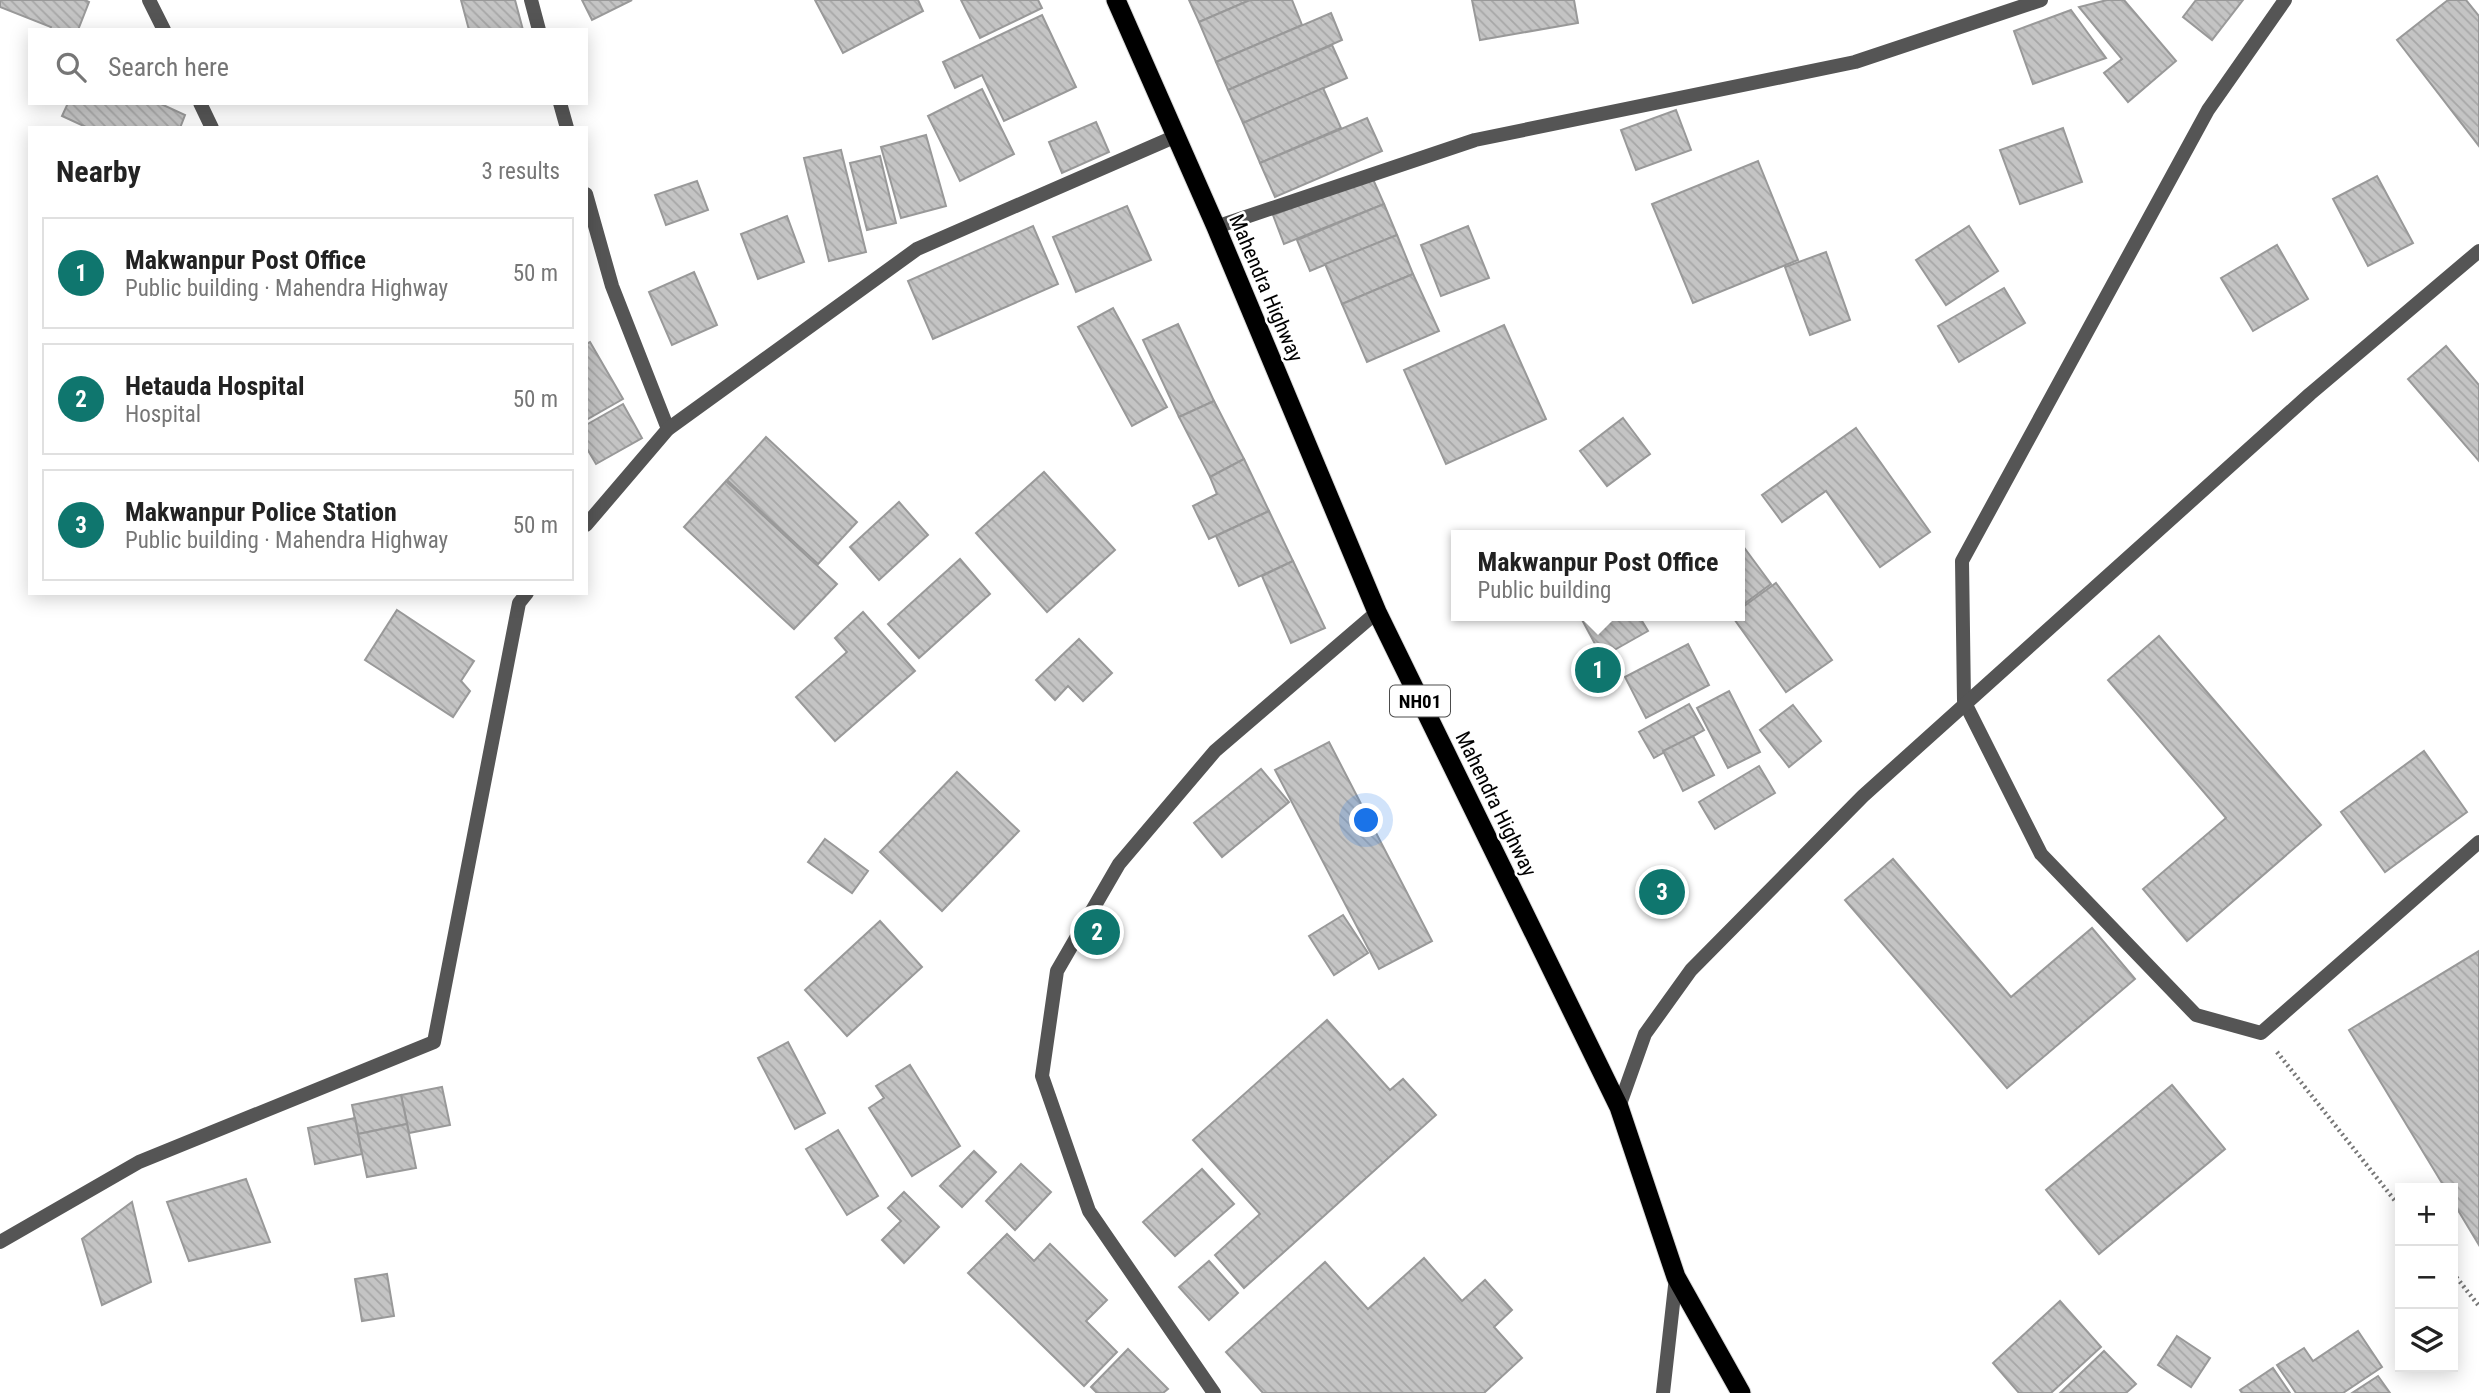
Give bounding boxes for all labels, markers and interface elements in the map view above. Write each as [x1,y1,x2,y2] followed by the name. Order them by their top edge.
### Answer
[28,28,588,105] search box
[52,48,90,86] icon: search
[108,52,229,82] text: Search here
[56,154,141,189] text: Nearby
[482,158,560,185] text: 3 results
[1224,211,1308,366] street label: Mahendra Highway
[125,245,366,275] text: Makwanpur Post Office
[75,260,87,287] text: 1
[513,260,558,287] text: 50 m
[125,275,448,302] text: Public building · Mahendra Highway
[125,371,304,401] text: Hetauda Hospital
[75,386,87,413] text: 2
[513,386,558,413] text: 50 m
[125,401,201,428] text: Hospital
[125,497,397,527] text: Makwanpur Police Station
[75,512,87,539] text: 3
[513,512,558,539] text: 50 m
[125,527,448,554] text: Public building · Mahendra Highway
[1451,530,1745,621] popup
[1478,547,1718,577] text: Makwanpur Post Office
[1478,577,1611,604] text: Public building
[1575,644,1621,696] pin: 1
[1390,686,1450,716] road number: NH01
[1451,728,1542,880] street label: Mahendra Highway
[1349,803,1383,837] your location
[1639,866,1685,918] pin: 3
[1074,906,1120,958] pin: 2
[2395,1183,2458,1372] map controls
[2395,1183,2458,1246] button: +
[2395,1246,2458,1309] button: −
[2395,1309,2458,1372] button: layers

